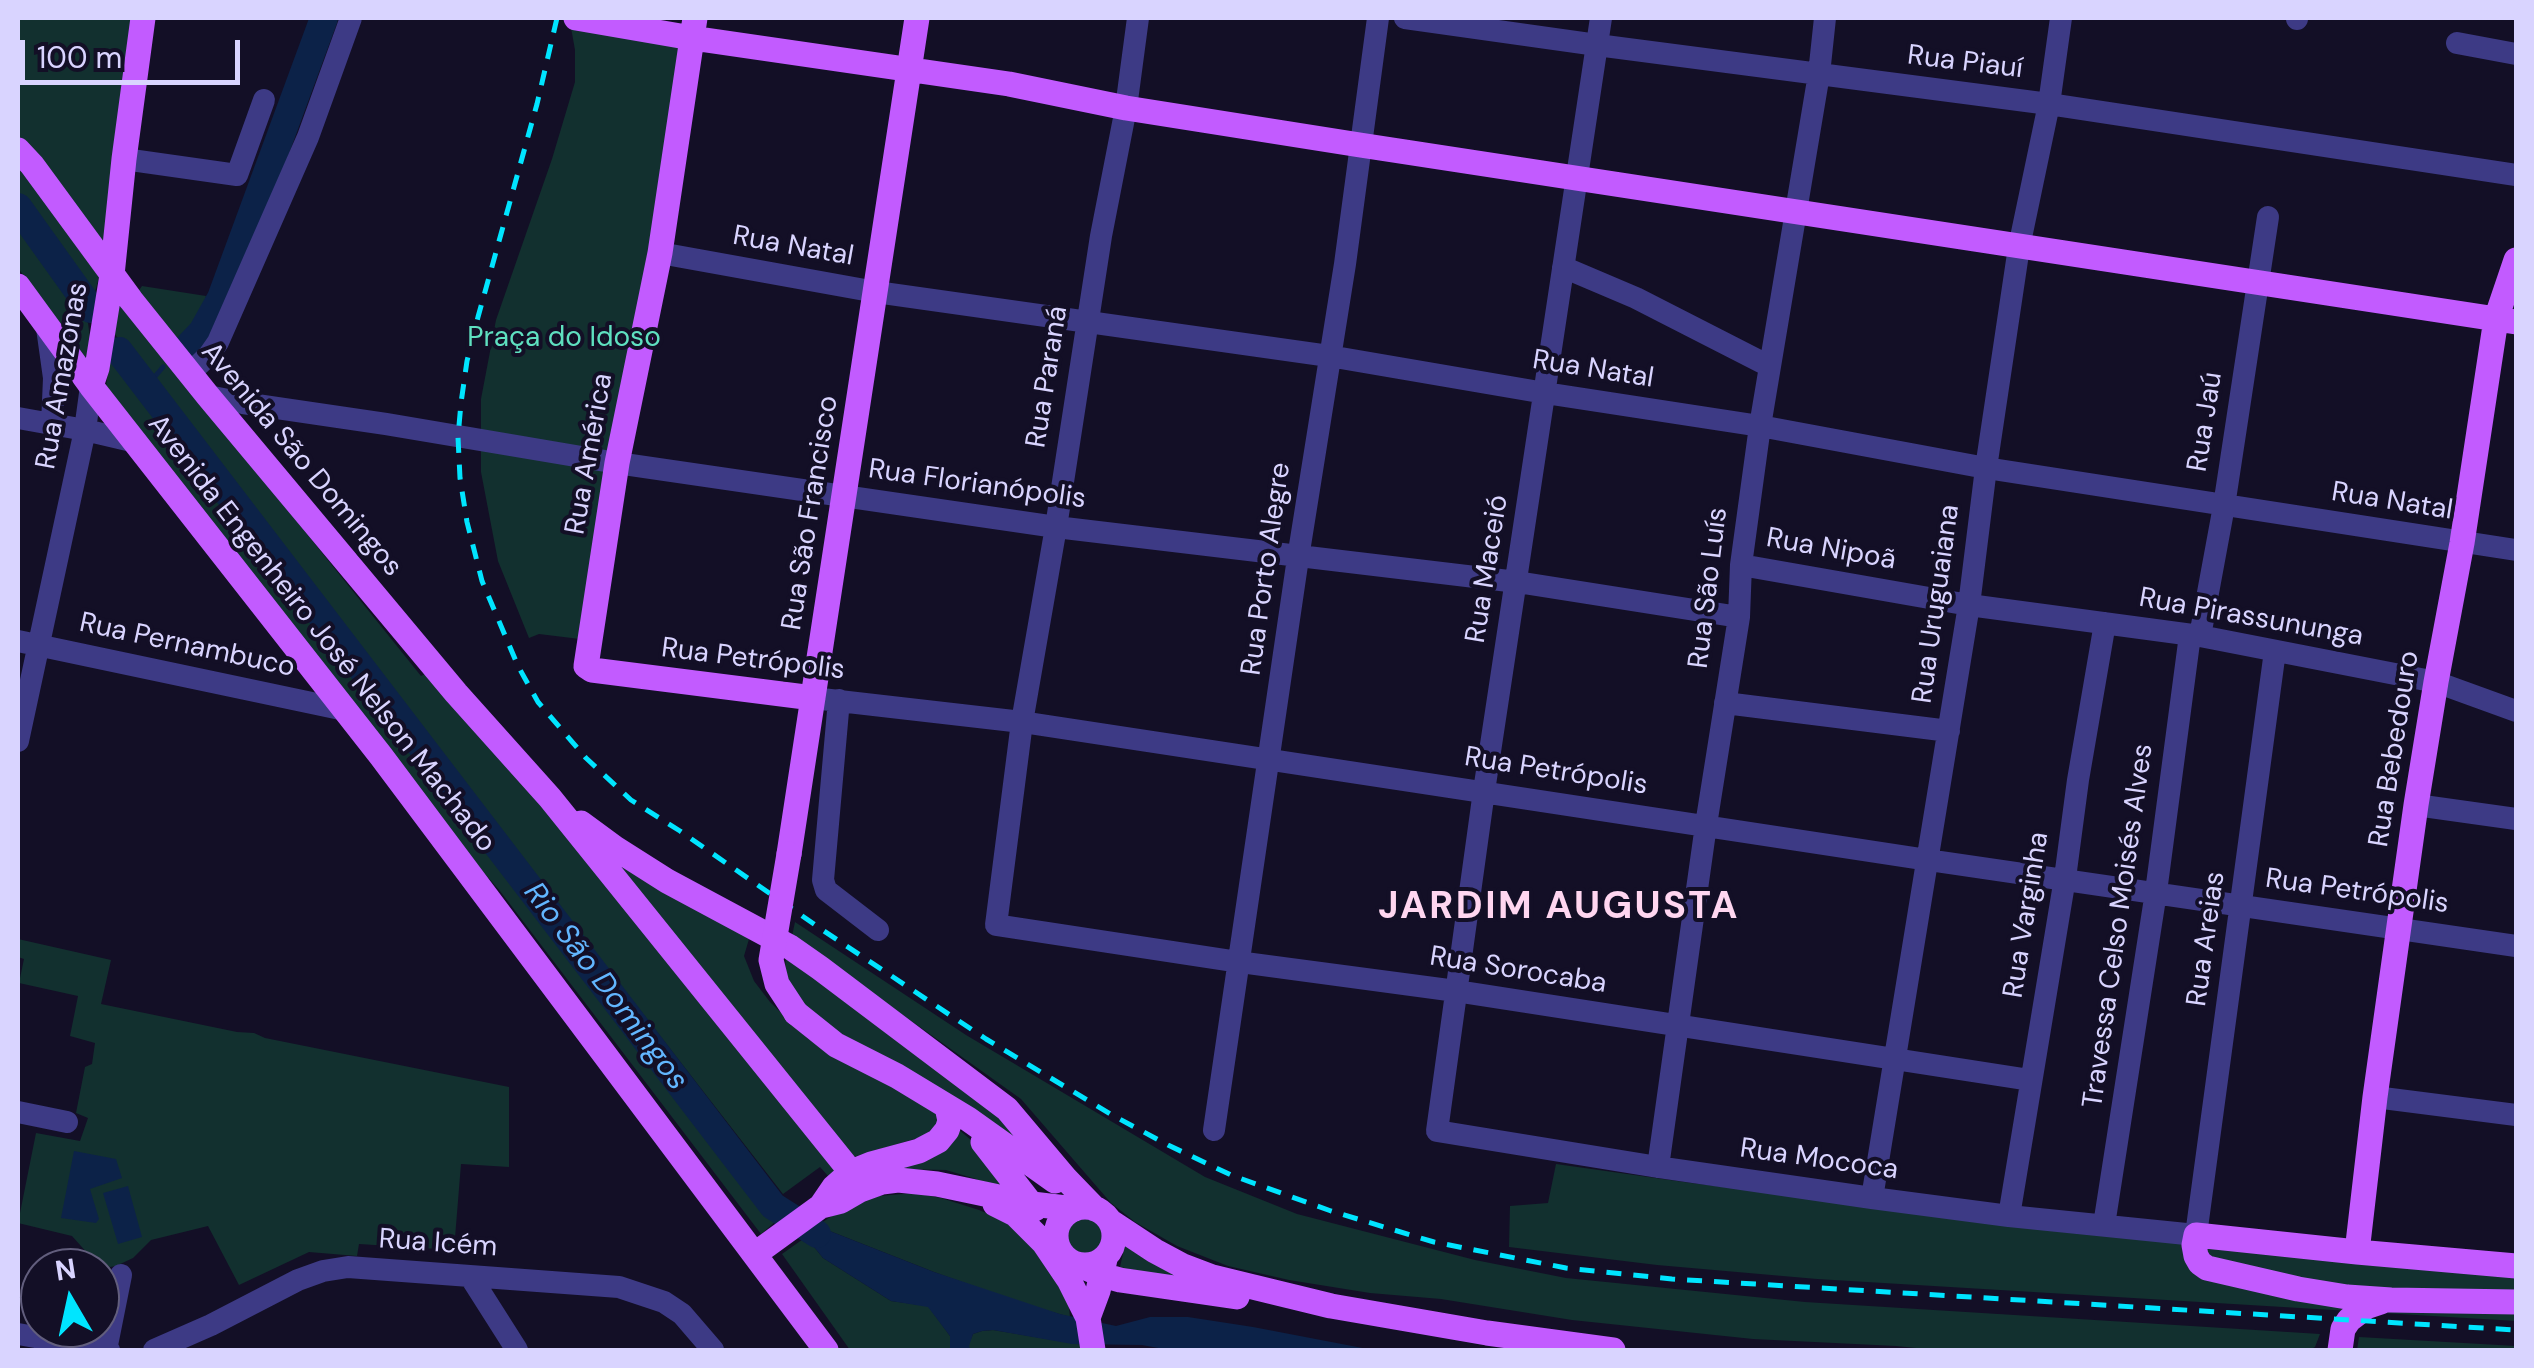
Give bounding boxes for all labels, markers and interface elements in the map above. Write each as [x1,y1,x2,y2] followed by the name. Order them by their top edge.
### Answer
[25,20,245,82] scale bar
[37,38,122,77] text: 100 m
[1905,39,2025,87] street label: Rua Piauí
[730,220,856,274] street label: Rua Natal
[30,280,96,472] street label: Rua Amazonas
[1020,304,1076,450] street label: Rua Paraná
[467,322,661,356] park label: Praça do Idoso
[193,336,409,584] street label: Avenida São Domingos
[1530,344,1656,396] street label: Rua Natal
[2182,370,2230,474] street label: Rua Jaú
[559,371,621,537] street label: Rua América
[776,393,846,633] street label: Rua São Francisco
[140,409,502,859] street label: Avenida Engenheiro José Nelson Machado
[866,453,1088,517] street label: Rua Florianópolis
[1235,461,1299,677] street label: Rua Porto Alegre
[2329,476,2455,528] street label: Rua Natal
[1460,493,1516,645] street label: Rua Maceió
[1906,503,1968,705] street label: Rua Uruguaiana
[1682,506,1736,670] street label: Rua São Luís
[1764,522,1898,578] street label: Rua Nipoã
[2136,582,2366,654] street label: Rua Pirassununga
[76,607,298,685] street label: Rua Pernambuco
[659,632,847,688] street label: Rua Petrópolis
[2363,648,2427,850] street label: Rua Bebedouro
[1462,741,1650,803] street label: Rua Petrópolis
[2077,742,2161,1110] street label: Travessa Celso Moisés Alves
[1997,830,2057,1000] street label: Rua Varginha
[2263,863,2451,921] street label: Rua Petrópolis
[2181,869,2233,1009] street label: Rua Areias
[515,876,695,1098] water label: Rio São Domingos
[1378,885,1740,931] district label: JARDIM AUGUSTA
[1427,940,1609,1002] street label: Rua Sorocaba
[1738,1132,1900,1188] street label: Rua Mococa
[378,1223,498,1265] street label: Rua Icém
[20,1248,120,1348] north arrow
[53,1250,79,1290] text: N

